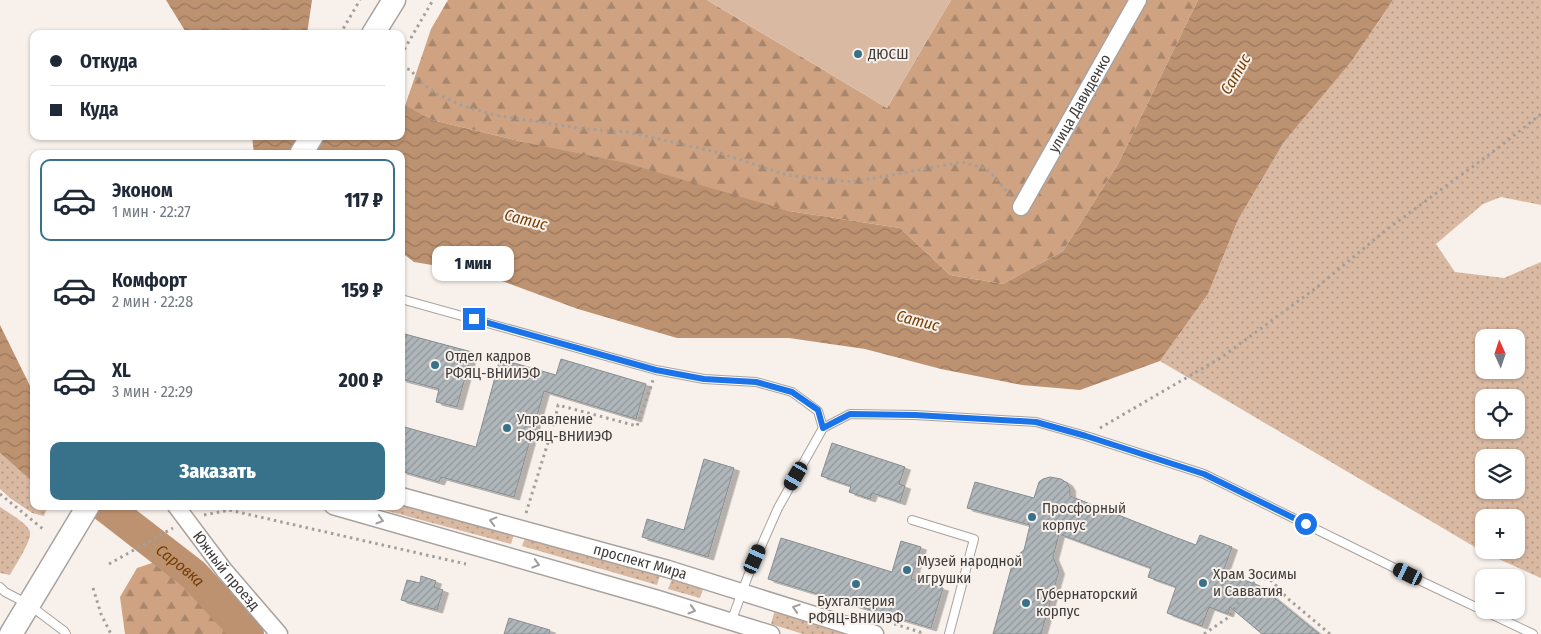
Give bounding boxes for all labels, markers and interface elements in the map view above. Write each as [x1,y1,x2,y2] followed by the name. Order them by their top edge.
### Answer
[867,45,909,63] place label: ДЮСШ
[852,48,864,60] marker: ДЮСШ
[80,50,137,73] text: Откуда
[1045,51,1115,156] street label: улица Давиденко
[1216,51,1255,98] water label: Сатис
[80,98,118,121] text: Куда
[52,178,97,223] icon: car
[112,179,173,202] text: Эконом
[344,189,383,212] text: 117 ₽
[112,202,191,221] text: 1 мин · 22:27
[502,205,549,234] water label: Сатис
[433,246,515,282] callout: 1 мин
[455,254,491,273] text: 1 мин
[52,268,97,313] icon: car
[112,269,187,292] text: Комфорт
[341,279,383,302] text: 159 ₽
[112,292,193,311] text: 2 мин · 22:28
[894,306,941,335] water label: Сатис
[463,308,485,330] route end
[1475,329,1525,379] north arrow
[1475,329,1525,619] map controls
[445,347,540,382] place label: Отдел кадров РФЯЦ-ВНИИЭФ
[52,358,97,403] icon: car
[112,359,131,382] text: XL
[429,359,441,371] marker: Отдел кадров РФЯЦ-ВНИИЭФ
[339,369,383,392] text: 200 ₽
[112,382,193,401] text: 3 мин · 22:29
[1475,389,1525,439] button: locate
[516,410,612,445] place label: Управление РФЯЦ-ВНИИЭФ
[501,422,513,434] marker: Управление РФЯЦ-ВНИИЭФ
[50,442,385,500] button: Заказать
[1475,449,1525,499] button: layers
[782,459,809,493] car
[1042,499,1126,534] place label: Просфорный корпус
[1475,509,1525,559] button: +
[1026,511,1038,523] marker: Просфорный корпус
[1295,513,1317,535] route start
[376,514,384,524] one-way arrow
[489,516,497,526] one-way arrow
[189,528,264,614] street label: Южный проезд
[152,540,209,590] water label: Саровка
[591,540,689,583] street label: проспект Мира
[742,542,767,576] car
[917,552,1022,587] place label: Музей народной игрушки
[532,559,540,569] one-way arrow
[1391,561,1424,587] car
[901,564,913,576] marker: Музей народной игрушки
[1213,565,1297,600] place label: Храм Зосимы и Савватия
[1475,569,1525,619] button: −
[1197,577,1209,589] marker: Храм Зосимы и Савватия
[850,578,862,590] marker: Бухгалтерия РФЯЦ-ВНИИЭФ
[1036,585,1138,620] place label: Губернаторский корпус
[808,592,904,627] place label: Бухгалтерия РФЯЦ-ВНИИЭФ
[1020,597,1032,609] marker: Губернаторский корпус
[688,604,696,614] one-way arrow
[792,604,800,614] one-way arrow

